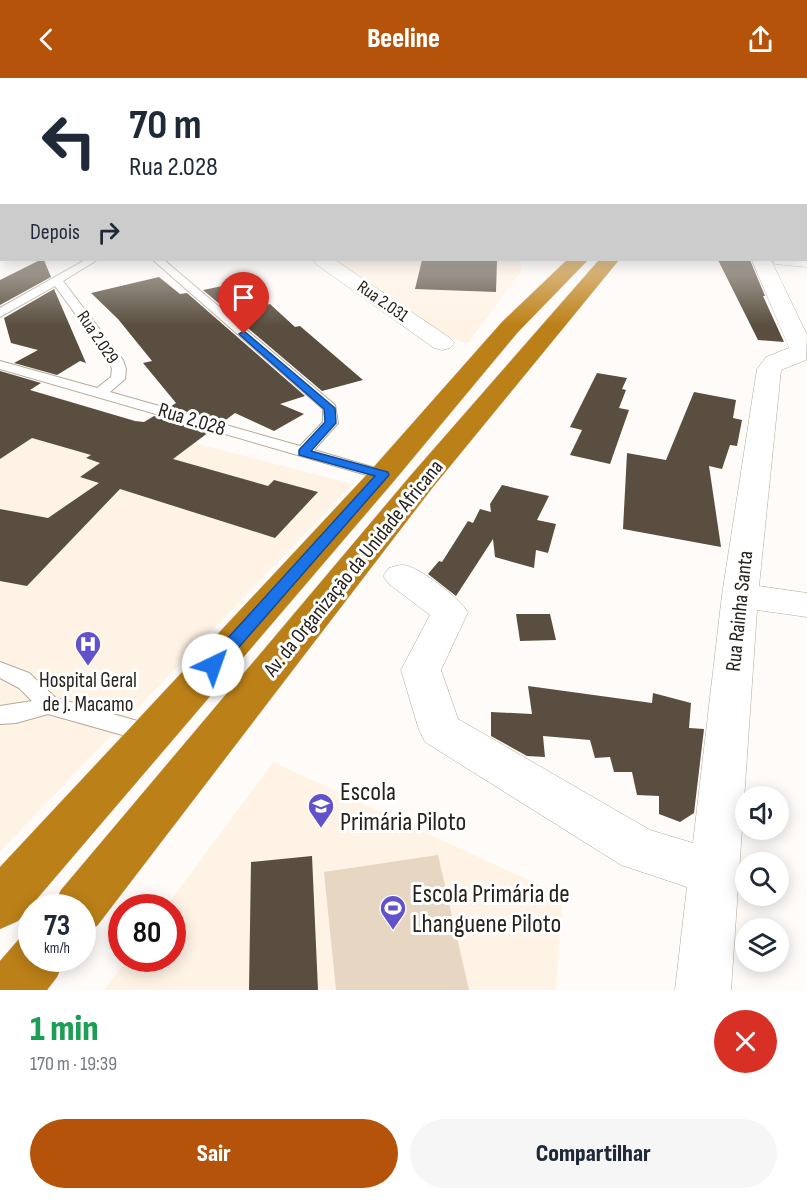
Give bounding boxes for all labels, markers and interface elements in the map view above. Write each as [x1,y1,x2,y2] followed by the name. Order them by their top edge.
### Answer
[30,23,63,56] icon: back
[367,23,440,55] text: Beeline
[744,23,777,56] icon: share
[129,100,202,151] text: 70 m
[30,102,108,180] icon: left
[129,151,218,183] text: Rua 2.028
[92,216,125,249] icon: right
[30,219,80,246] text: Depois
[218,272,269,334] pin
[353,276,413,327] street label: Rua 2.031
[227,281,260,314] icon: arrive
[72,307,123,368] street label: Rua 2.029
[155,397,229,442] street label: Rua 2.028
[258,455,448,682] street label: Av. da Organização da Unidade Africana
[721,549,758,673] street label: Rua Rainha Santa
[73,629,103,667] hospital icon: Hospital Geral de J. Macamo
[181,633,245,697] position arrow
[39,668,137,717] place label: Hospital Geral de J. Macamo
[340,777,466,838] place label: Escola Primária Piloto
[735,786,789,972] map controls
[735,786,789,840] button: sound
[306,791,336,829] school or university icon: Escola Primária Piloto
[735,852,789,906] button: search
[412,879,570,940] place label: Escola Primária de Lhanguene Piloto
[378,893,408,931] sports icon: Escola Primária de Lhanguene Piloto
[108,894,186,972] speed limit sign: 80
[44,908,70,944] text: 73
[735,918,789,972] button: layers
[44,939,70,958] text: km/h
[30,1008,98,1051] text: 1 min
[714,1010,777,1073] button: close
[30,1052,117,1076] text: 170 m · 19:39
[30,1119,398,1188] button: Sair
[410,1119,777,1188] button: Compartilhar

